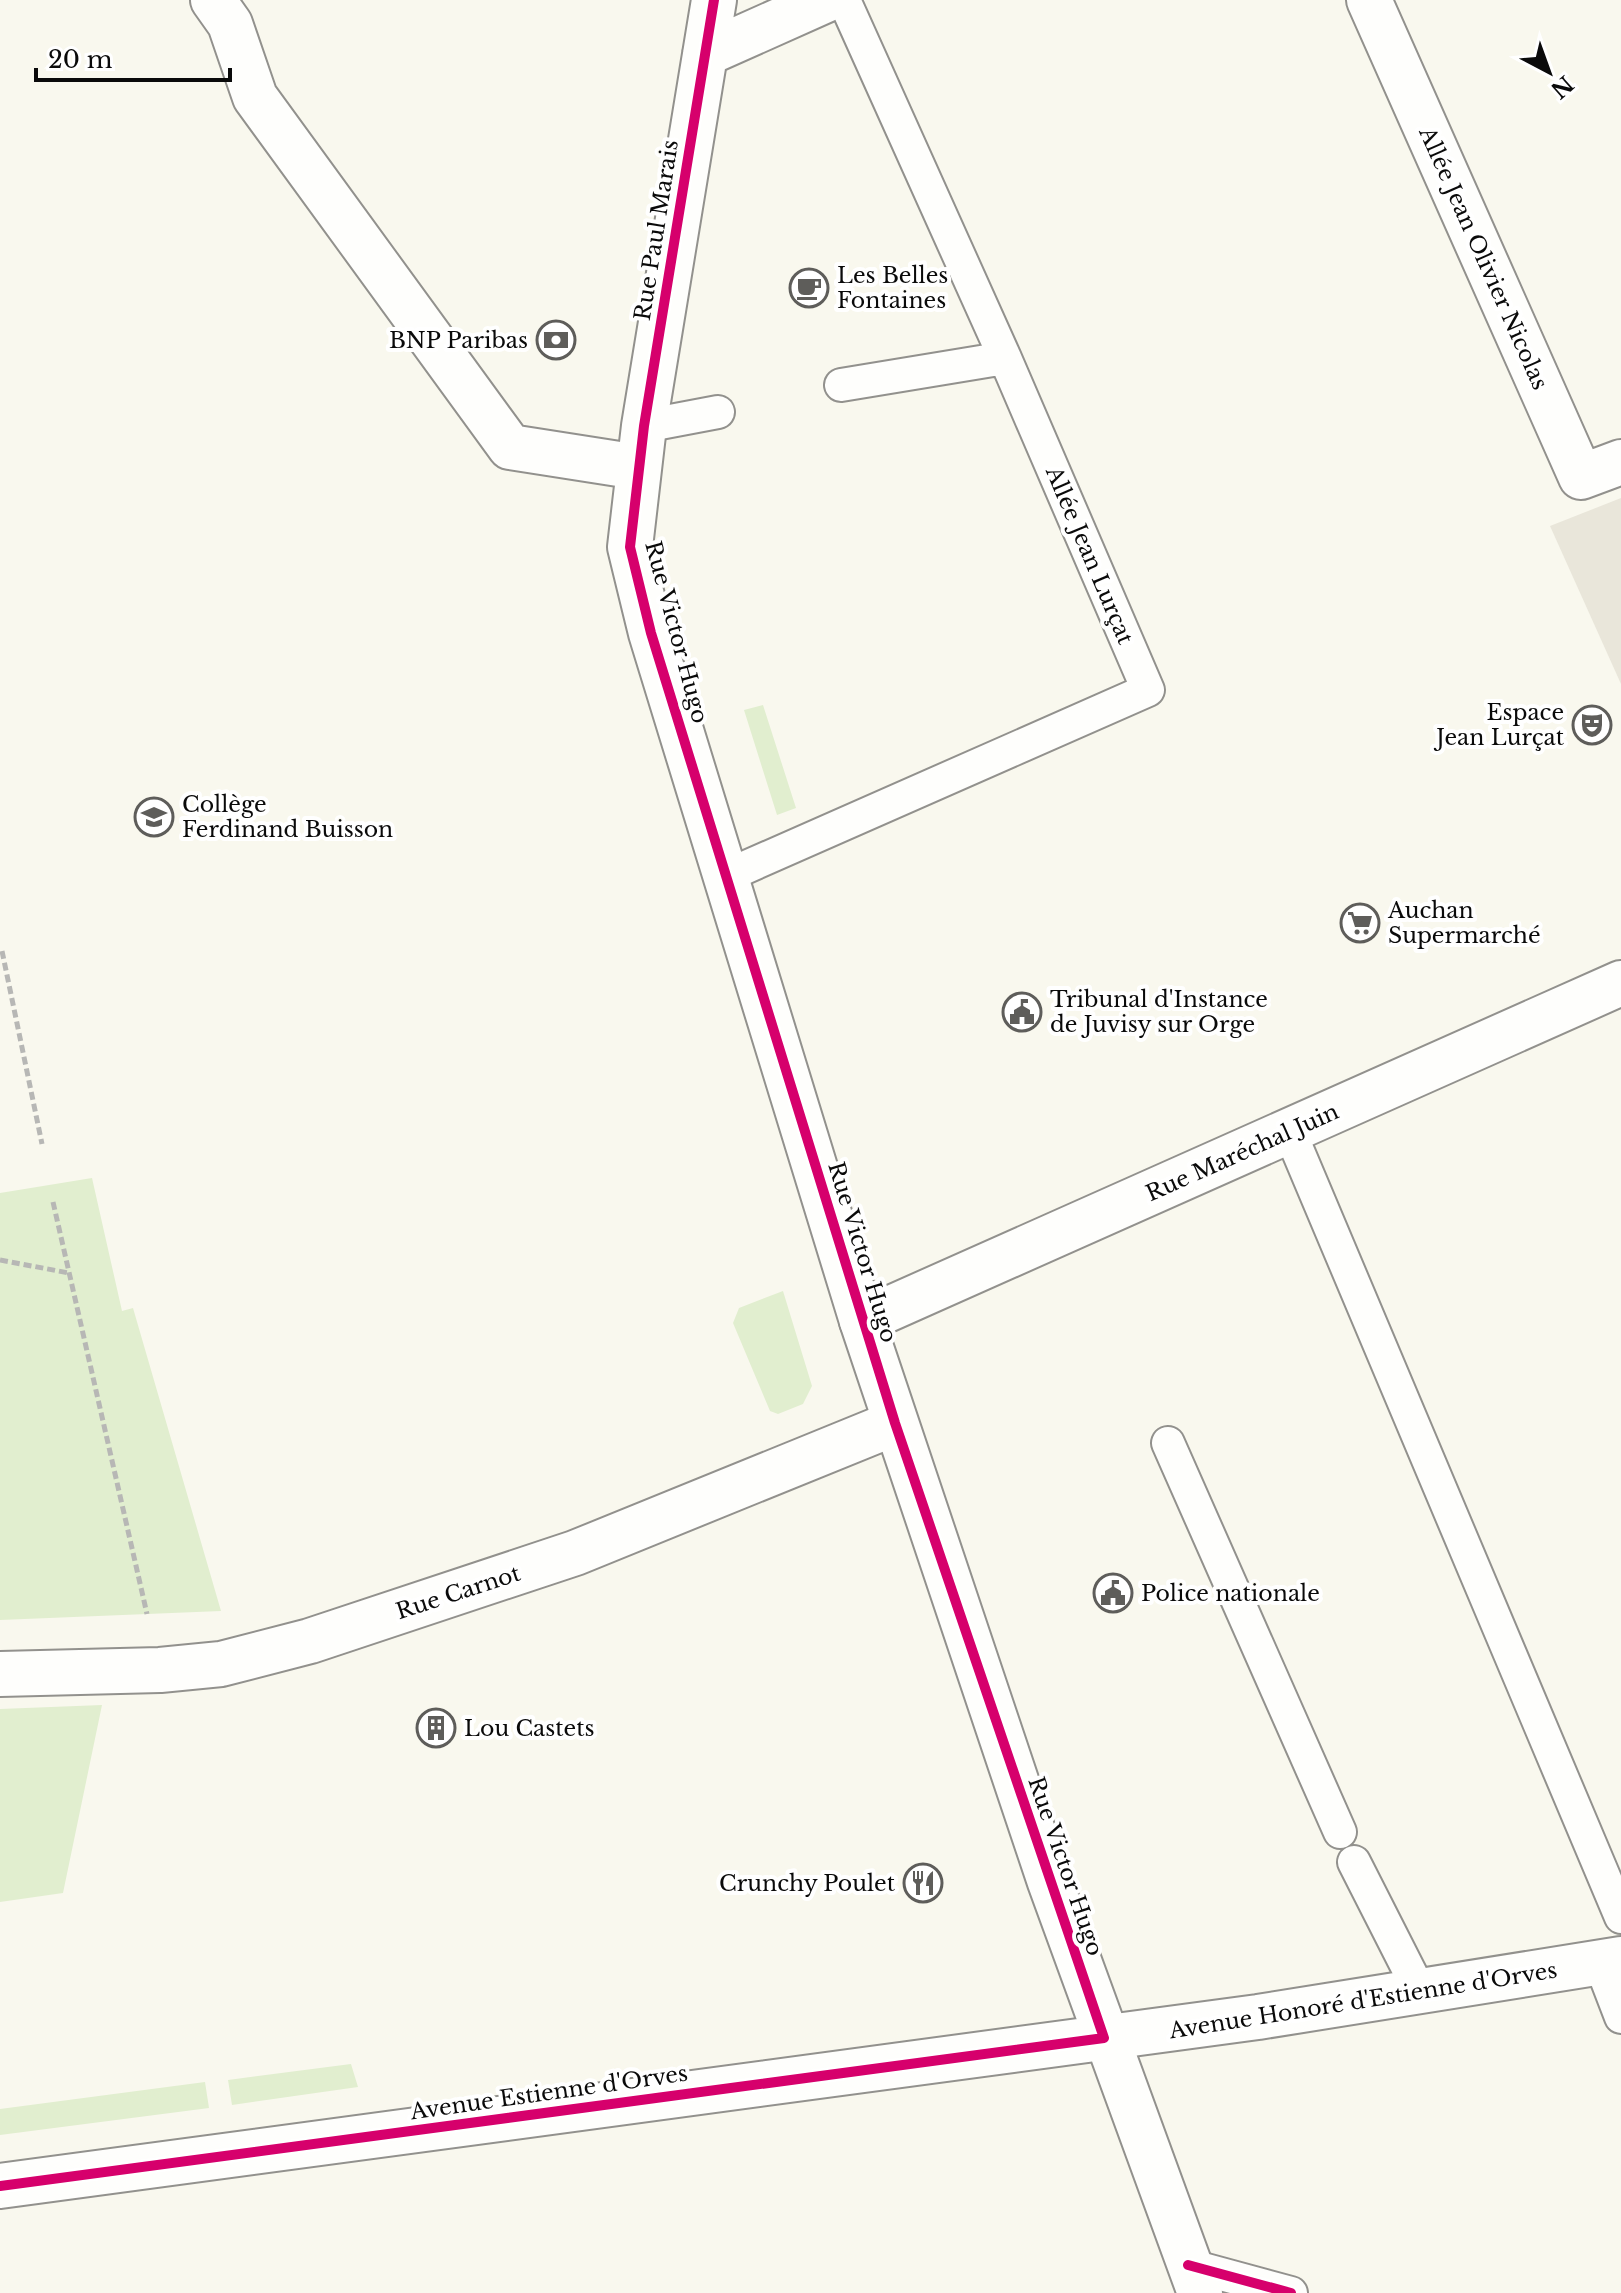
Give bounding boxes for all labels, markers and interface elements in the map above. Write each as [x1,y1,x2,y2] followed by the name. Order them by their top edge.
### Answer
[36,32,230,82] scale bar
[1509,32,1589,112] north arrow
[48,45,113,74] text: 20 m
[1545,70,1578,104] text: N
[1413,122,1554,394] street label: Allée Jean Olivier Nicolas
[629,138,684,322] street label: Rue Paul Marais
[837,262,948,314] place label: Les Belles Fontaines
[788,267,830,309] cafe icon: Les Belles Fontaines
[535,319,577,361] bank icon: BNP Paribas
[389,327,528,354] place label: BNP Paribas
[1040,461,1139,649] street label: Allée Jean Lurçat
[639,538,714,726] street label: Rue Victor Hugo
[1433,699,1565,751] place label: Espace Jean Lurçat
[1571,704,1613,746] theatre icon: Espace Jean Lurçat
[182,791,393,843] place label: Collège Ferdinand Buisson
[133,796,175,838] school or university icon: Collège Ferdinand Buisson
[1387,897,1541,949] place label: Auchan Supermarché
[1339,902,1381,944] supermarket icon: Auchan Supermarché
[1050,986,1268,1038] place label: Tribunal d'Instance de Juvisy sur Orge
[1001,991,1043,1033] public building icon: Tribunal d'Instance de Juvisy sur Orge
[1142,1098,1343,1207] street label: Rue Maréchal Juin
[822,1159,903,1346] street label: Rue Victor Hugo
[393,1559,524,1625] street label: Rue Carnot
[1092,1572,1134,1614] public building icon: Police nationale
[1141,1580,1320,1607] place label: Police nationale
[415,1707,457,1749] building icon: Lou Castets
[464,1715,594,1742] place label: Lou Castets
[1022,1773,1109,1959] street label: Rue Victor Hugo
[902,1862,944,1904] restaurant icon: Crunchy Poulet
[719,1870,896,1897] place label: Crunchy Poulet
[1166,1956,1559,2045] street label: Avenue Honoré d'Estienne d'Orves
[408,2060,690,2125] street label: Avenue Estienne d'Orves

